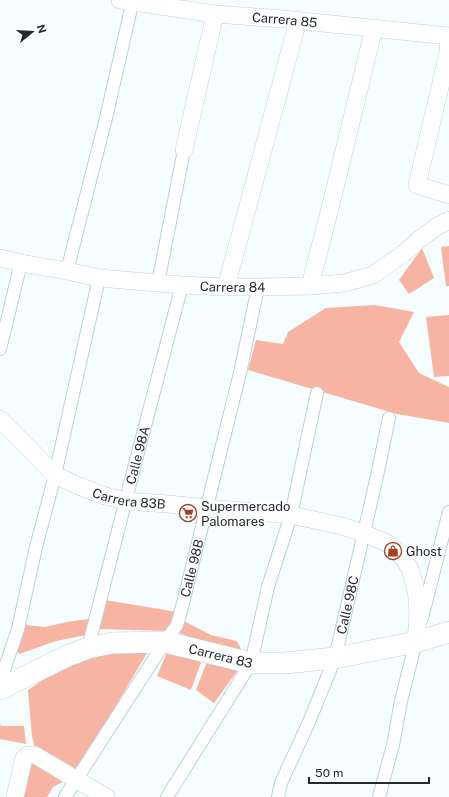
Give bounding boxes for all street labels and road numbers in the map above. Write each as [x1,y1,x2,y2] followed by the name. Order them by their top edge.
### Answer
[252,10,318,30] street label: Carrera 85
[200,279,265,295] street label: Carrera 84
[123,425,153,486] street label: Calle 98A
[90,485,166,512] street label: Carrera 83B
[178,538,207,599] street label: Calle 98B
[334,574,362,636] street label: Calle 98C
[187,641,254,671] street label: Carrera 83

